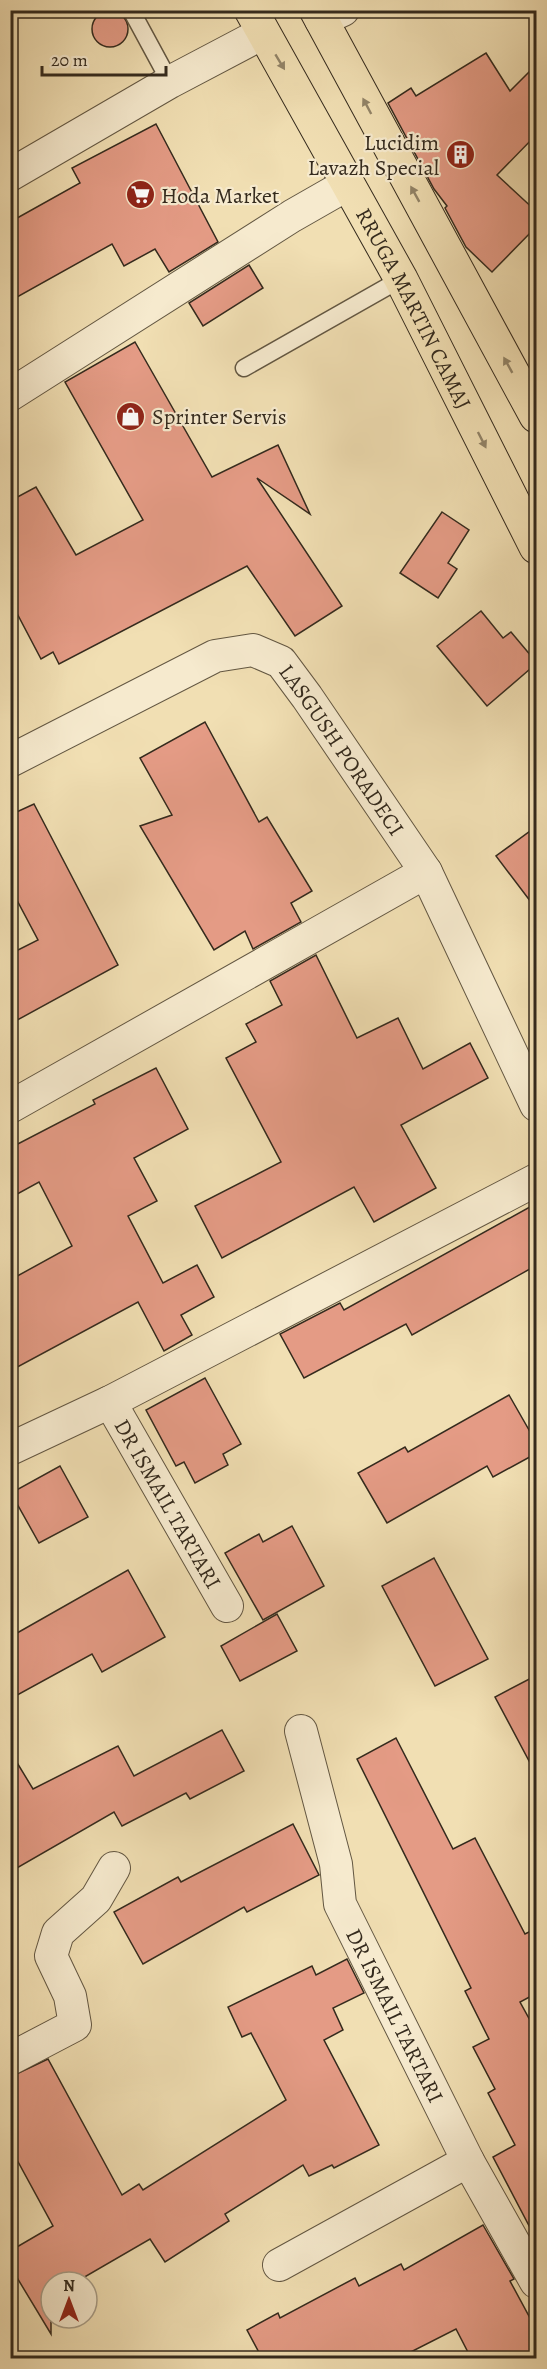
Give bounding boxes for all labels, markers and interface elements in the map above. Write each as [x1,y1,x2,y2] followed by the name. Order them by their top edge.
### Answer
[42,39,166,77] scale bar
[51,48,88,72] text: 20 m
[274,54,285,70] one-way arrow
[362,98,372,115] one-way arrow
[308,128,439,183] place label: Lucidim Lavazh Special
[444,139,476,171] building icon: Lucidim Lavazh Special
[124,179,156,211] supermarket icon: Hoda Market
[161,181,279,211] place label: Hoda Market
[409,186,420,202] one-way arrow
[348,202,478,415] street label: RRUGA MARTIN CAMAJ
[503,356,513,373] one-way arrow
[115,400,147,432] shop icon: Sprinter Servis
[152,402,287,432] place label: Sprinter Servis
[477,432,487,449] one-way arrow
[272,658,411,842] street label: LASGUSH PORADECI
[107,1414,228,1594] street label: DR ISMAIL TARTARI
[338,1923,451,2108] street label: DR ISMAIL TARTARI
[39,2270,99,2330] north arrow
[63,2275,75,2297] text: N

